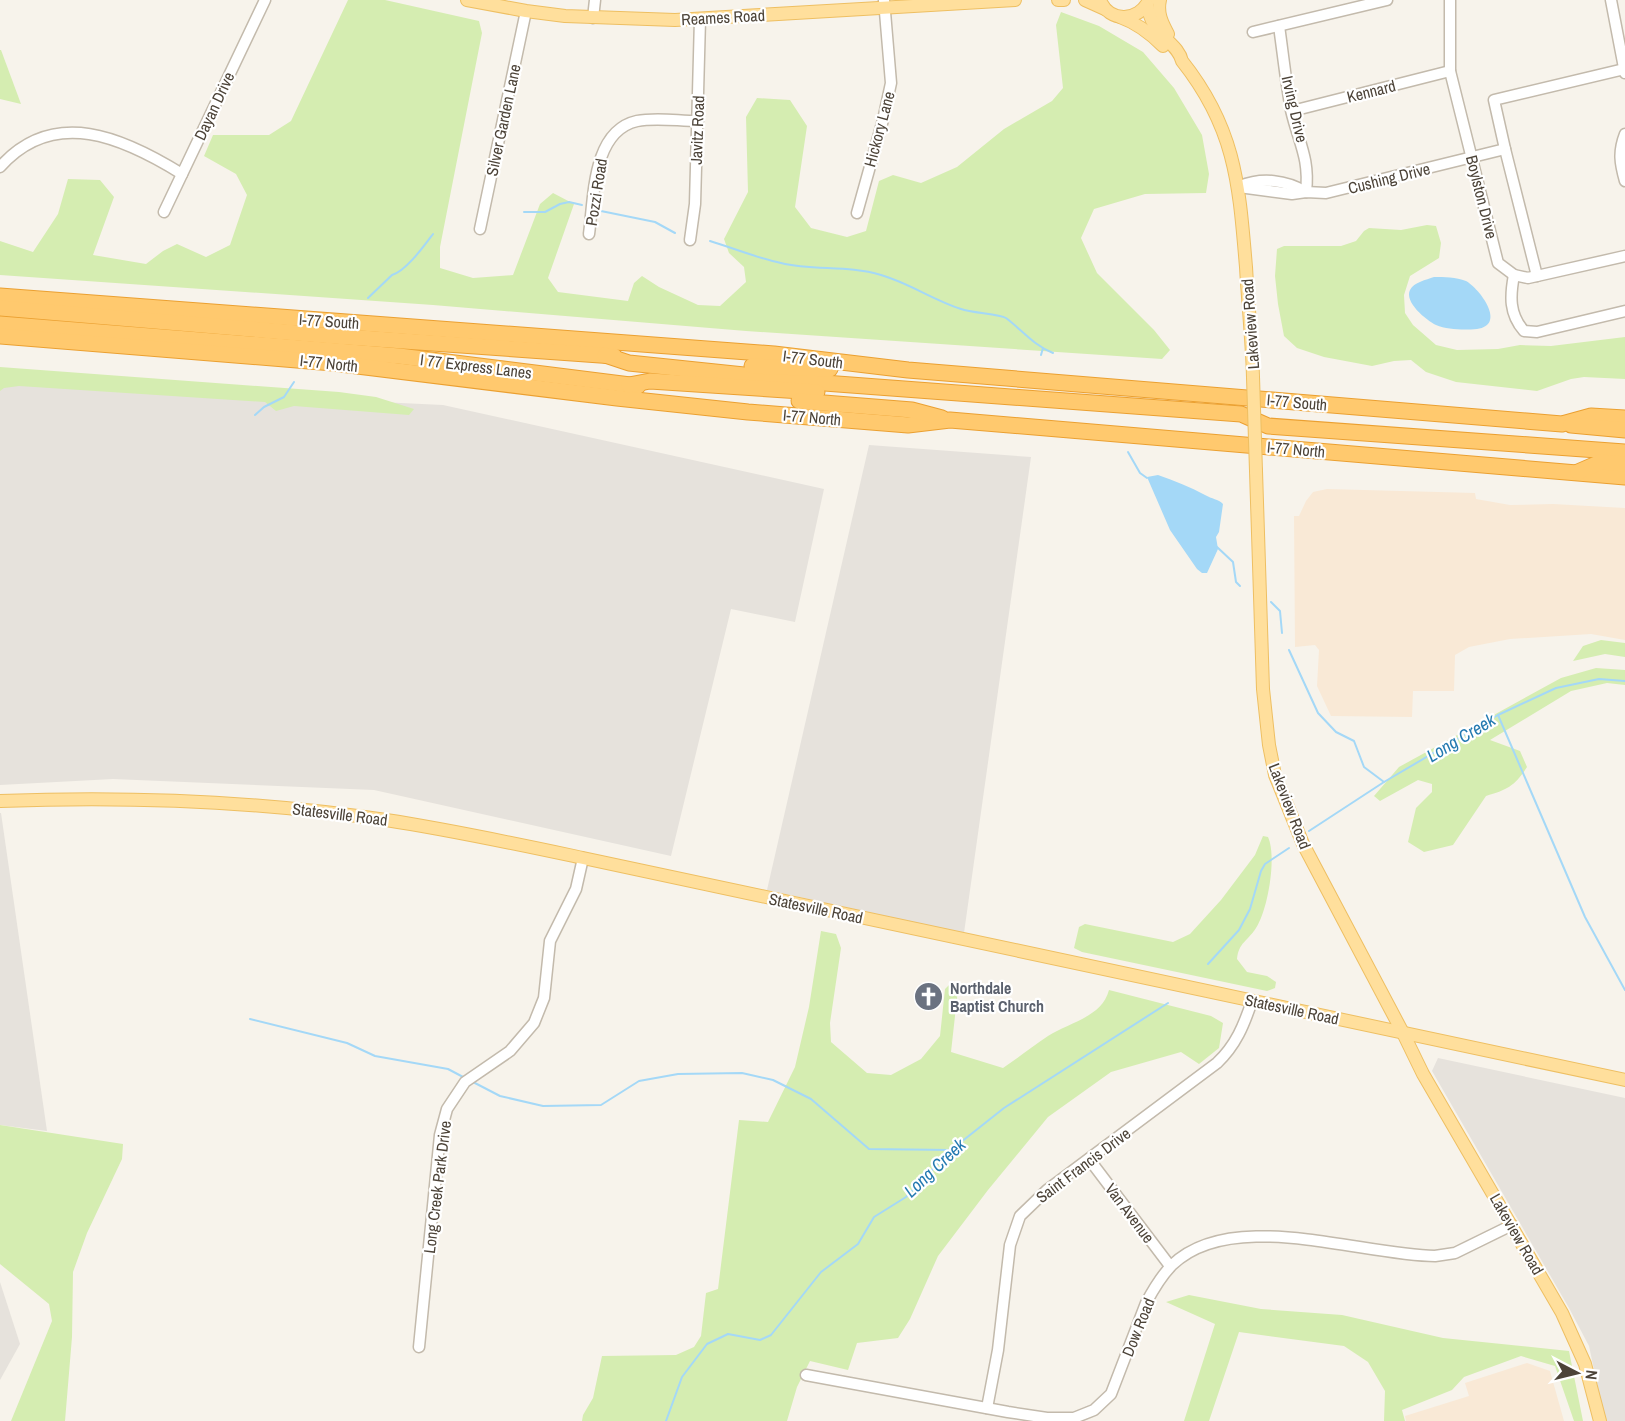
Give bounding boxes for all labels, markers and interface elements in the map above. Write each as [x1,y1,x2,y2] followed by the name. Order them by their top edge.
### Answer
[681,4,765,30] street label: Reames Road
[480,62,526,178] street label: Silver Garden Lane
[189,68,239,144] street label: Dayan Drive
[1277,73,1313,145] street label: Irving Drive
[1344,74,1398,108] street label: Kennard
[858,89,900,169] street label: Hickory Lane
[685,95,709,165] street label: Javitz Road
[1461,153,1503,241] street label: Boylston Drive
[580,157,612,227] street label: Pozzi Road
[1346,157,1432,199] street label: Cushing Drive
[1236,278,1264,370] street label: Lakeview Road
[298,308,360,334] street label: I-77 South
[782,344,844,374] street label: I-77 South
[419,348,533,384] street label: I 77 Express Lanes
[299,349,359,377] street label: I-77 North
[1266,388,1328,416] street label: I-77 South
[782,403,842,431] street label: I-77 North
[1266,435,1326,463] street label: I-77 North
[1422,707,1500,768] water label: Long Creek
[1264,760,1316,852] street label: Lakeview Road
[291,797,389,831] street label: Statesville Road
[767,887,865,929] street label: Statesville Road
[950,977,1044,1017] place label: Northdale Baptist Church
[913,981,945,1013] church icon: Northdale Baptist Church
[1243,988,1341,1030] street label: Statesville Road
[418,1119,456,1255] street label: Long Creek Park Drive
[1031,1122,1135,1208] street label: Saint Francis Drive
[898,1132,972,1203] water label: Long Creek
[1100,1179,1160,1247] street label: Van Avenue
[1485,1189,1549,1279] street label: Lakeview Road
[1116,1294,1160,1360] street label: Dow Road
[1547,1343,1607,1403] north arrow
[1580,1369,1603,1381] text: N

